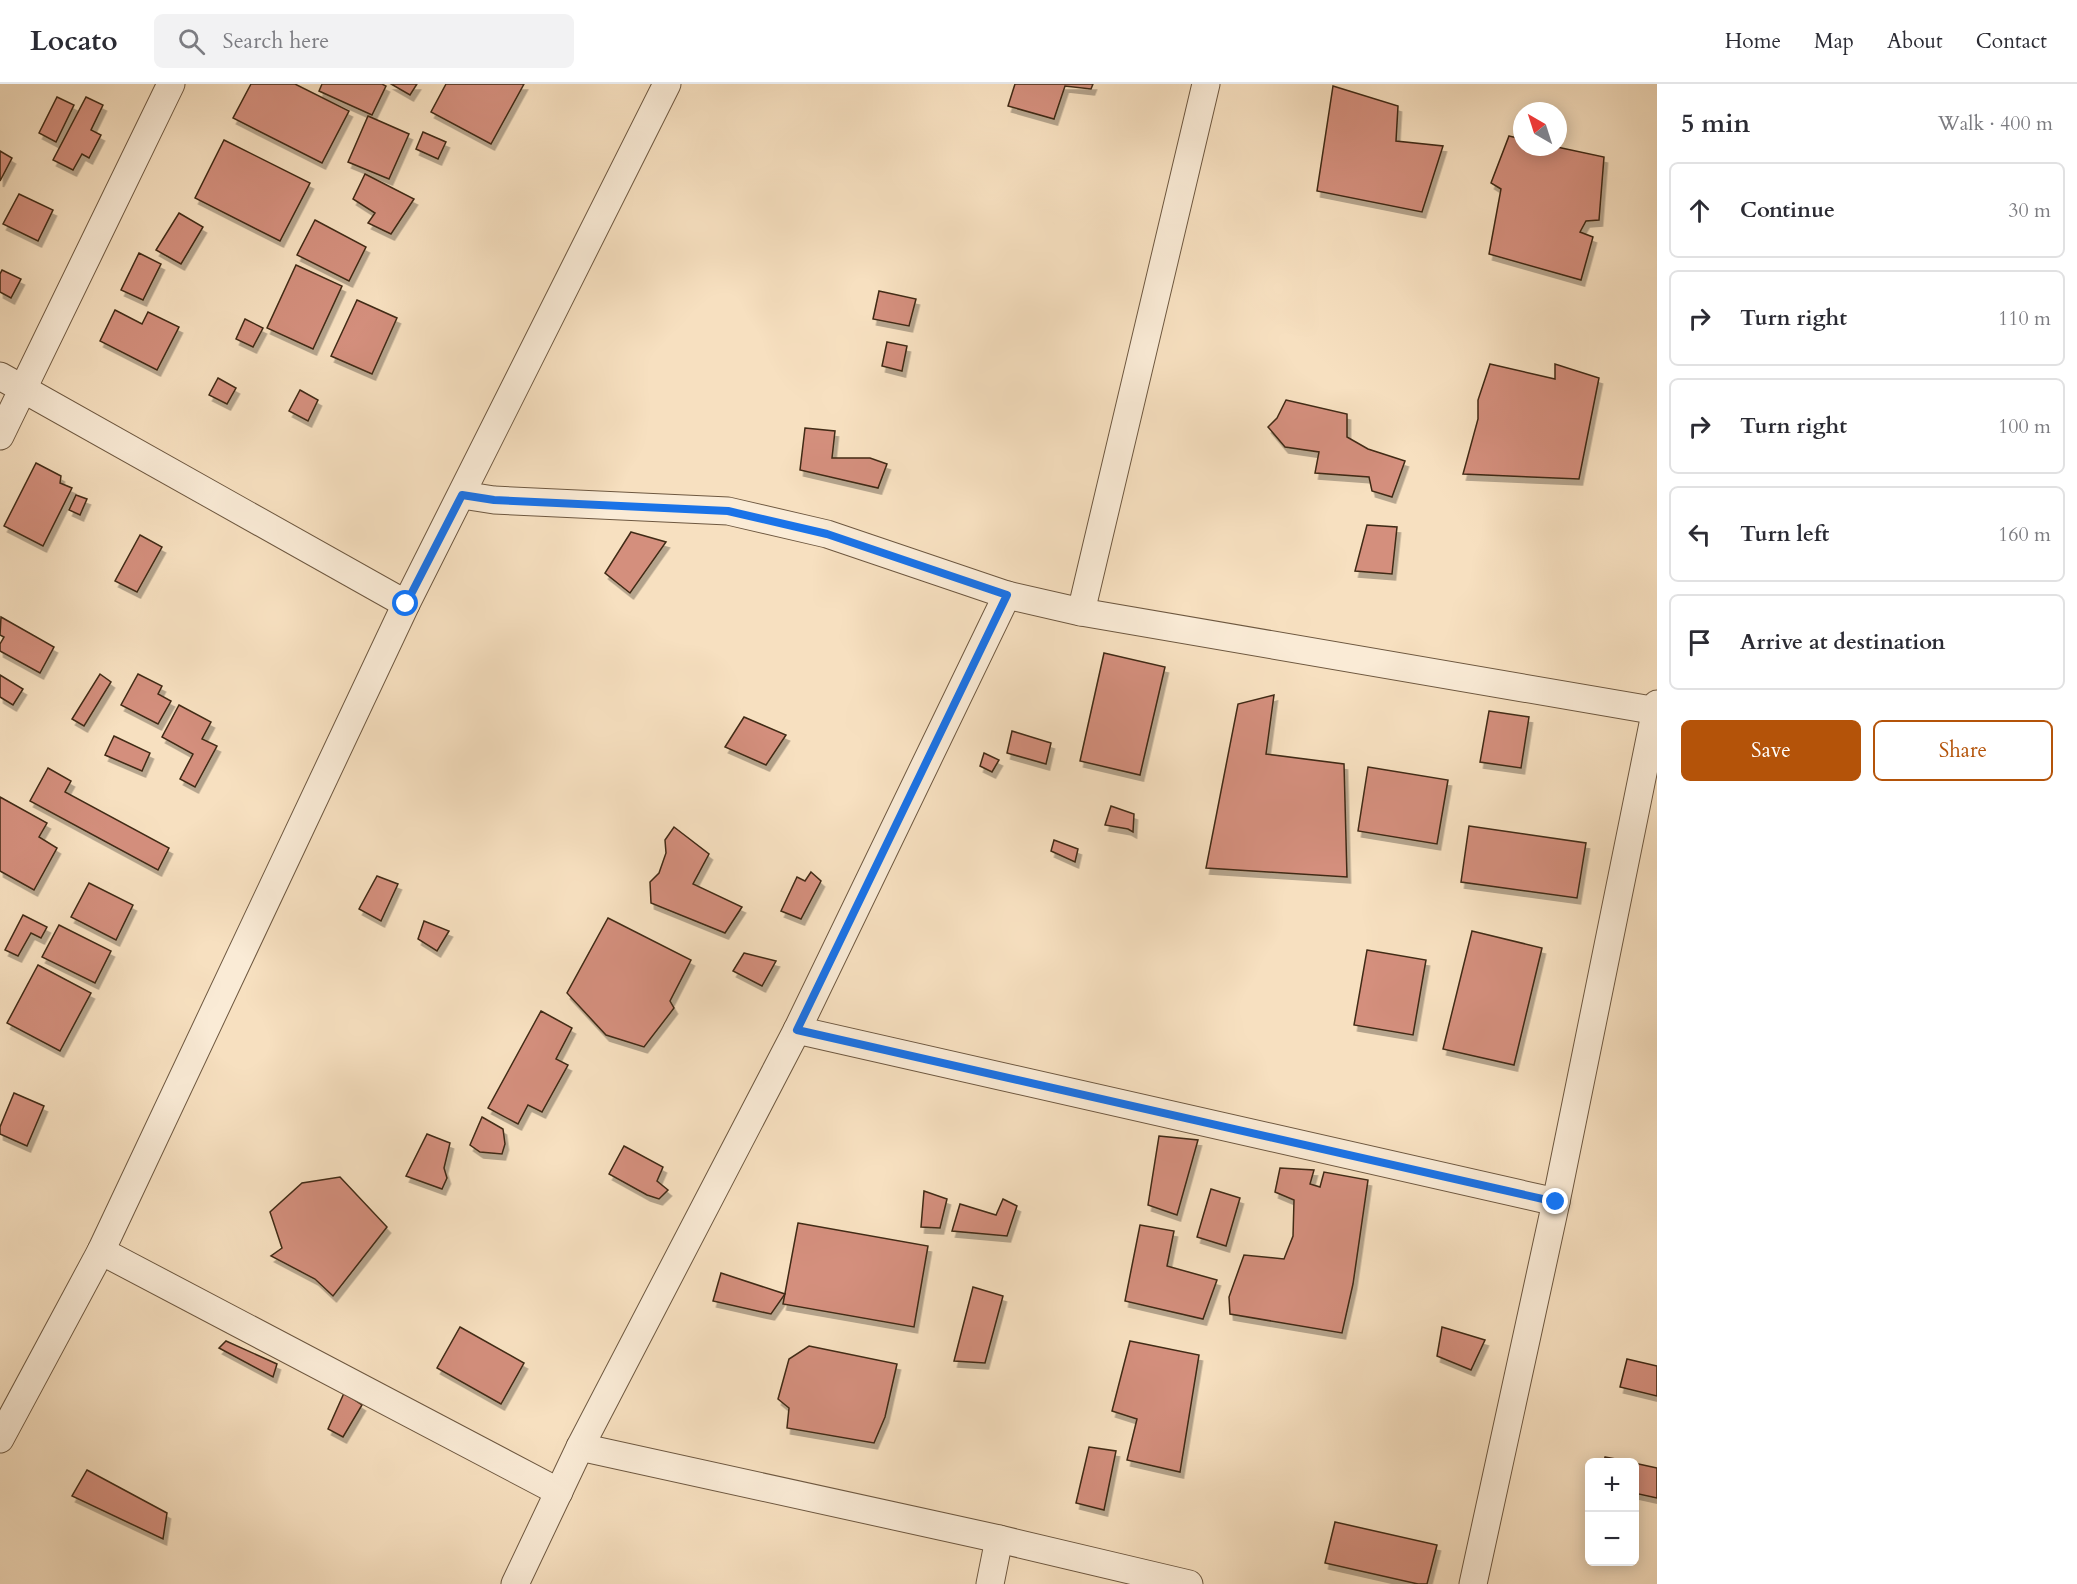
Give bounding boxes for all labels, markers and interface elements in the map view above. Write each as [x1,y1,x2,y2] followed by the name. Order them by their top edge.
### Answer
[154,14,574,68] search box
[30,22,118,60] text: Locato
[175,25,208,58] icon: search
[223,26,329,56] text: Search here
[1725,27,1781,56] text: Home
[1814,27,1854,56] text: Map
[1887,27,1943,56] text: About
[1976,27,2047,56] text: Contact
[1513,102,1567,156] north arrow
[1681,106,1750,141] text: 5 min
[1938,110,2053,137] text: Walk · 400 m
[1683,194,1716,227] icon: ahead
[1740,195,1835,225] text: Continue
[2008,197,2051,224] text: 30 m
[1683,302,1716,335] icon: right
[1740,303,1847,333] text: Turn right
[1998,305,2051,332] text: 110 m
[1683,410,1716,443] icon: right
[1740,411,1847,441] text: Turn right
[1998,413,2051,440] text: 100 m
[1683,518,1716,551] icon: left
[1740,519,1829,549] text: Turn left
[1998,521,2051,548] text: 160 m
[392,590,418,616] route start
[1683,626,1716,659] icon: arrive
[1740,627,1945,657] text: Arrive at destination
[1681,720,1861,781] button: Save
[1873,720,2053,781] button: Share
[1542,1188,1568,1214] route end
[1585,1458,1639,1566] map controls
[1585,1458,1639,1512] button: +
[1585,1512,1639,1566] button: −

